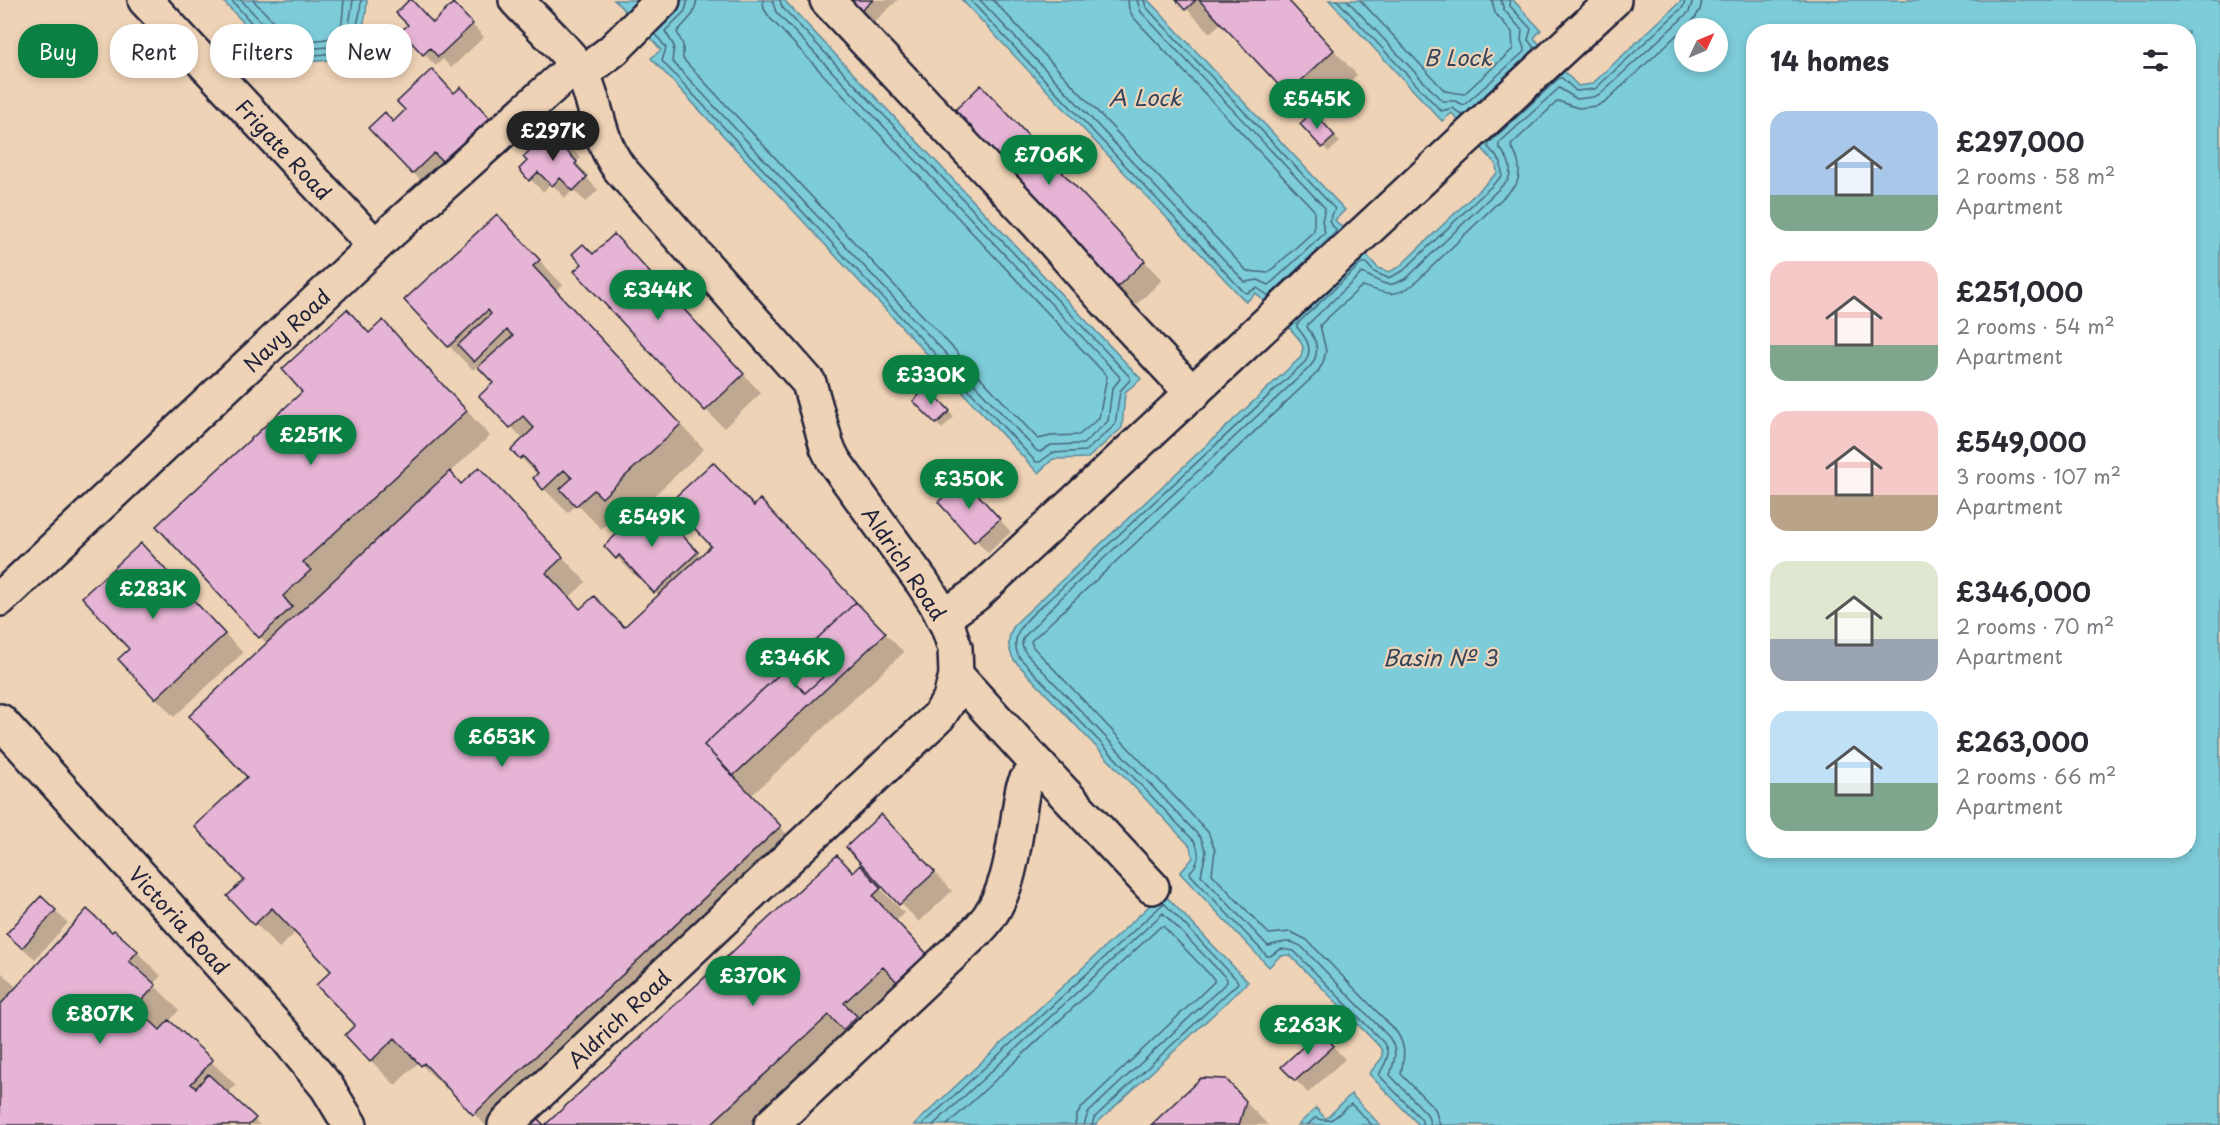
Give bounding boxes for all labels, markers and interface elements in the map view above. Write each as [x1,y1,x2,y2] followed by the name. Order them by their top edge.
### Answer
[1674,18,1728,72] north arrow
[1674,18,1728,72] map controls
[18,24,98,78] chip: Buy
[110,24,198,78] chip: Rent
[210,24,314,78] chip: Filters
[326,24,412,78] chip: New
[1424,40,1493,73] water label: B Lock
[1770,41,1889,80] text: 14 homes
[2139,44,2172,77] icon: filters
[1275,79,1359,130] pin: £545K
[1109,80,1183,113] water label: A Lock
[1283,83,1351,113] text: £545K
[229,91,340,207] street label: Frigate Road
[511,111,595,162] pin: £297K
[520,115,586,145] text: £297K
[1956,122,2084,161] text: £297,000
[1007,135,1091,186] pin: £706K
[1818,135,1890,207] icon: home
[1014,139,1084,169] text: £706K
[1956,161,2115,191] text: 2 rooms · 58 m²
[1956,191,2063,221] text: Apartment
[616,270,700,321] pin: £344K
[1956,272,2083,311] text: £251,000
[624,274,692,304] text: £344K
[235,280,337,379] street label: Navy Road
[1818,285,1890,357] icon: home
[1956,311,2115,341] text: 2 rooms · 54 m²
[1956,341,2063,371] text: Apartment
[889,355,973,406] pin: £330K
[896,359,966,389] text: £330K
[269,415,353,466] pin: £251K
[279,419,343,449] text: £251K
[1956,422,2086,461] text: £549,000
[1818,435,1890,507] icon: home
[927,459,1011,510] pin: £350K
[1956,461,2121,491] text: 3 rooms · 107 m²
[934,463,1004,493] text: £350K
[1956,491,2063,521] text: Apartment
[610,497,694,548] pin: £549K
[855,500,955,626] street label: Aldrich Road
[619,501,685,531] text: £549K
[111,569,195,620] pin: £283K
[1956,572,2091,611] text: £346,000
[119,573,187,603] text: £283K
[1818,585,1890,657] icon: home
[1956,611,2114,641] text: 2 rooms · 70 m²
[753,638,837,689] pin: £346K
[1383,640,1498,673] water label: Basin № 3
[1956,641,2063,671] text: Apartment
[760,642,830,672] text: £346K
[460,717,544,768] pin: £653K
[468,721,536,751] text: £653K
[1956,722,2089,761] text: £263,000
[1818,735,1890,807] icon: home
[1956,761,2116,791] text: 2 rooms · 66 m²
[1956,791,2063,821] text: Apartment
[122,858,238,981] street label: Victoria Road
[711,956,795,1007] pin: £370K
[719,960,787,990] text: £370K
[560,961,677,1075] street label: Aldrich Road
[58,994,142,1045] pin: £807K
[66,998,134,1028] text: £807K
[1266,1005,1350,1056] pin: £263K
[1274,1009,1342,1039] text: £263K

